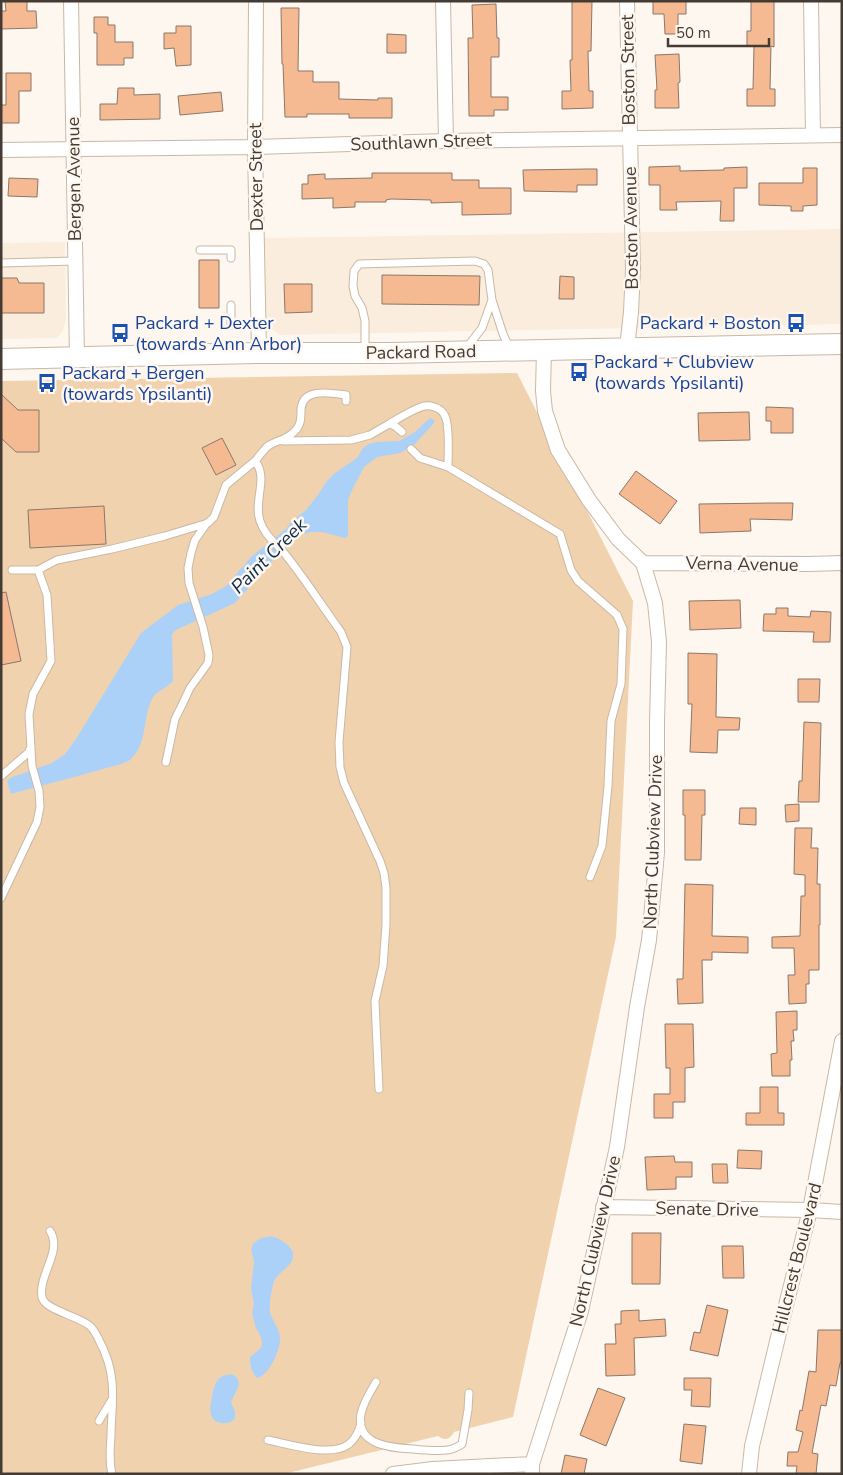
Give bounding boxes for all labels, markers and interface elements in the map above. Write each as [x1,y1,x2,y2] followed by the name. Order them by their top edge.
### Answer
[615,14,641,126] street label: Boston Street
[668,15,769,47] scale bar
[676,23,711,43] text: 50 m
[61,117,87,241] street label: Bergen Avenue
[243,122,269,231] street label: Dexter Street
[350,128,493,156] street label: Southlawn Street
[618,166,644,290] street label: Boston Avenue
[135,311,302,356] place label: Packard + Dexter (towards Ann Arbor)
[640,311,781,335] place label: Packard + Boston
[785,312,807,334] bus stop icon: Packard + Boston
[109,322,131,344] bus stop icon: Packard + Dexter (towards Ann Arbor)
[365,339,477,365] street label: Packard Road
[594,350,754,395] place label: Packard + Clubview (towards Ypsilanti)
[62,361,212,406] place label: Packard + Bergen (towards Ypsilanti)
[568,361,590,383] bus stop icon: Packard + Clubview (towards Ypsilanti)
[36,372,58,394] bus stop icon: Packard + Bergen (towards Ypsilanti)
[225,512,313,600] water label: Paint Creek
[684,551,799,577] street label: Verna Avenue
[638,754,668,930] street label: North Clubview Drive
[564,1153,626,1329] street label: North Clubview Drive
[767,1180,827,1336] street label: Hillcrest Boulevard
[655,1196,759,1222] street label: Senate Drive

